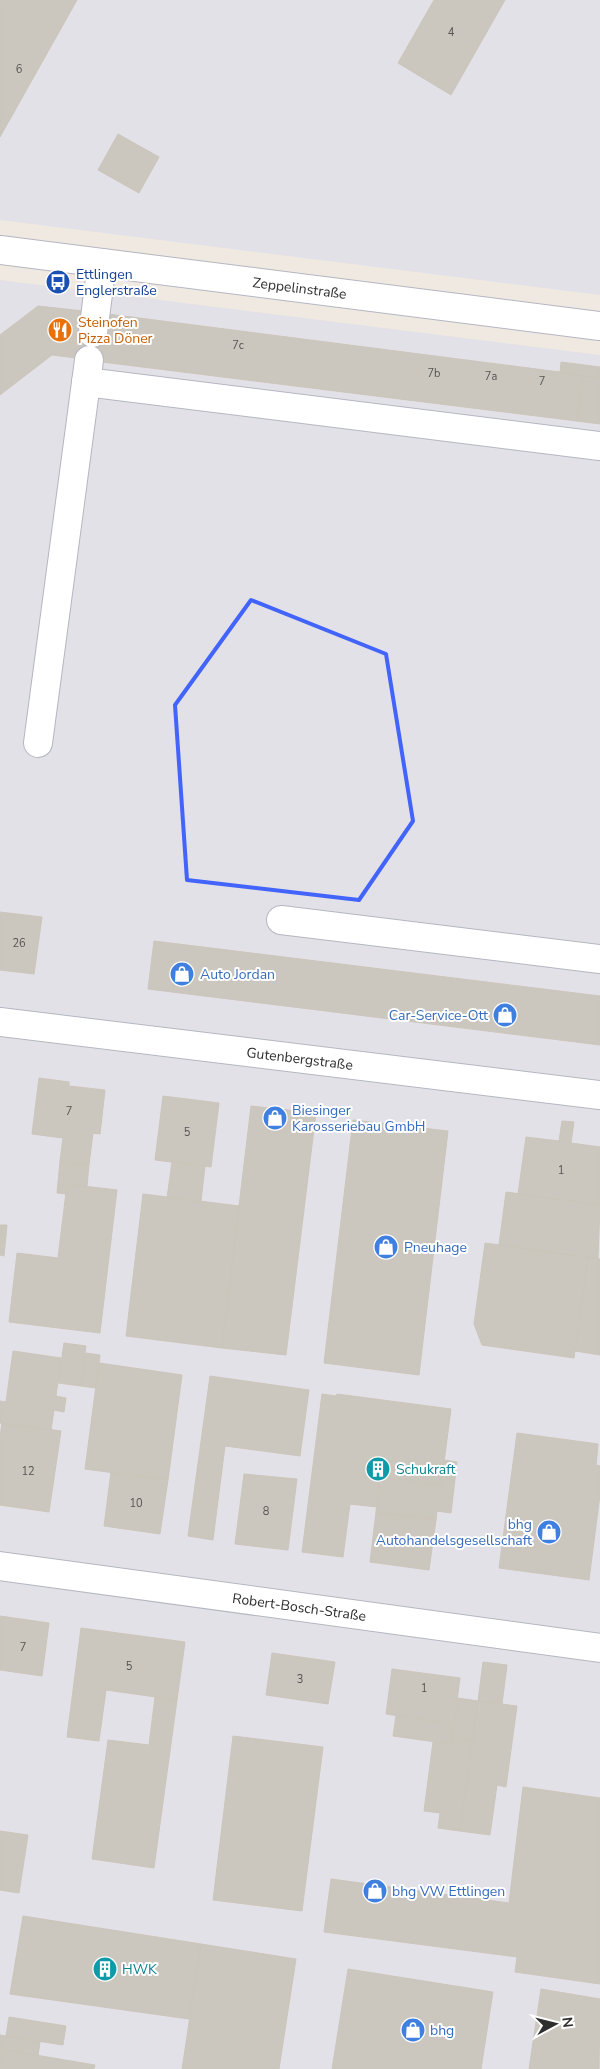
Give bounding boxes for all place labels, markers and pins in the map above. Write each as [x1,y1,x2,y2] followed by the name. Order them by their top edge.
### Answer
[76,265,157,300] place label: Ettlingen Englerstraße
[45,269,71,295] bus stop icon: Ettlingen Englerstraße
[78,313,153,348] place label: Steinofen Pizza Döner
[47,317,73,343] restaurant icon: Steinofen Pizza Döner
[169,961,195,987] shop icon: Auto Jordan
[200,965,275,984] place label: Auto Jordan
[492,1002,518,1028] shop icon: Car-Service-Ott
[389,1006,488,1025] place label: Car-Service-Ott
[292,1101,426,1136] place label: Biesinger Karosseriebau GmbH
[262,1105,288,1131] shop icon: Biesinger Karosseriebau GmbH
[373,1234,399,1260] shop icon: Pneuhage
[404,1238,467,1257] place label: Pneuhage
[365,1456,391,1482] building icon: Schukraft
[396,1460,456,1479] place label: Schukraft
[376,1515,532,1550] place label: bhg Autohandelsgesellschaft
[536,1519,562,1545] shop icon: bhg Autohandelsgesellschaft
[362,1878,388,1904] shop icon: bhg VW Ettlingen
[392,1882,505,1901] place label: bhg VW Ettlingen
[92,1956,118,1982] building icon: HWK
[122,1960,157,1979] place label: HWK
[400,2017,426,2043] shop icon: bhg
[430,2021,454,2040] place label: bhg

